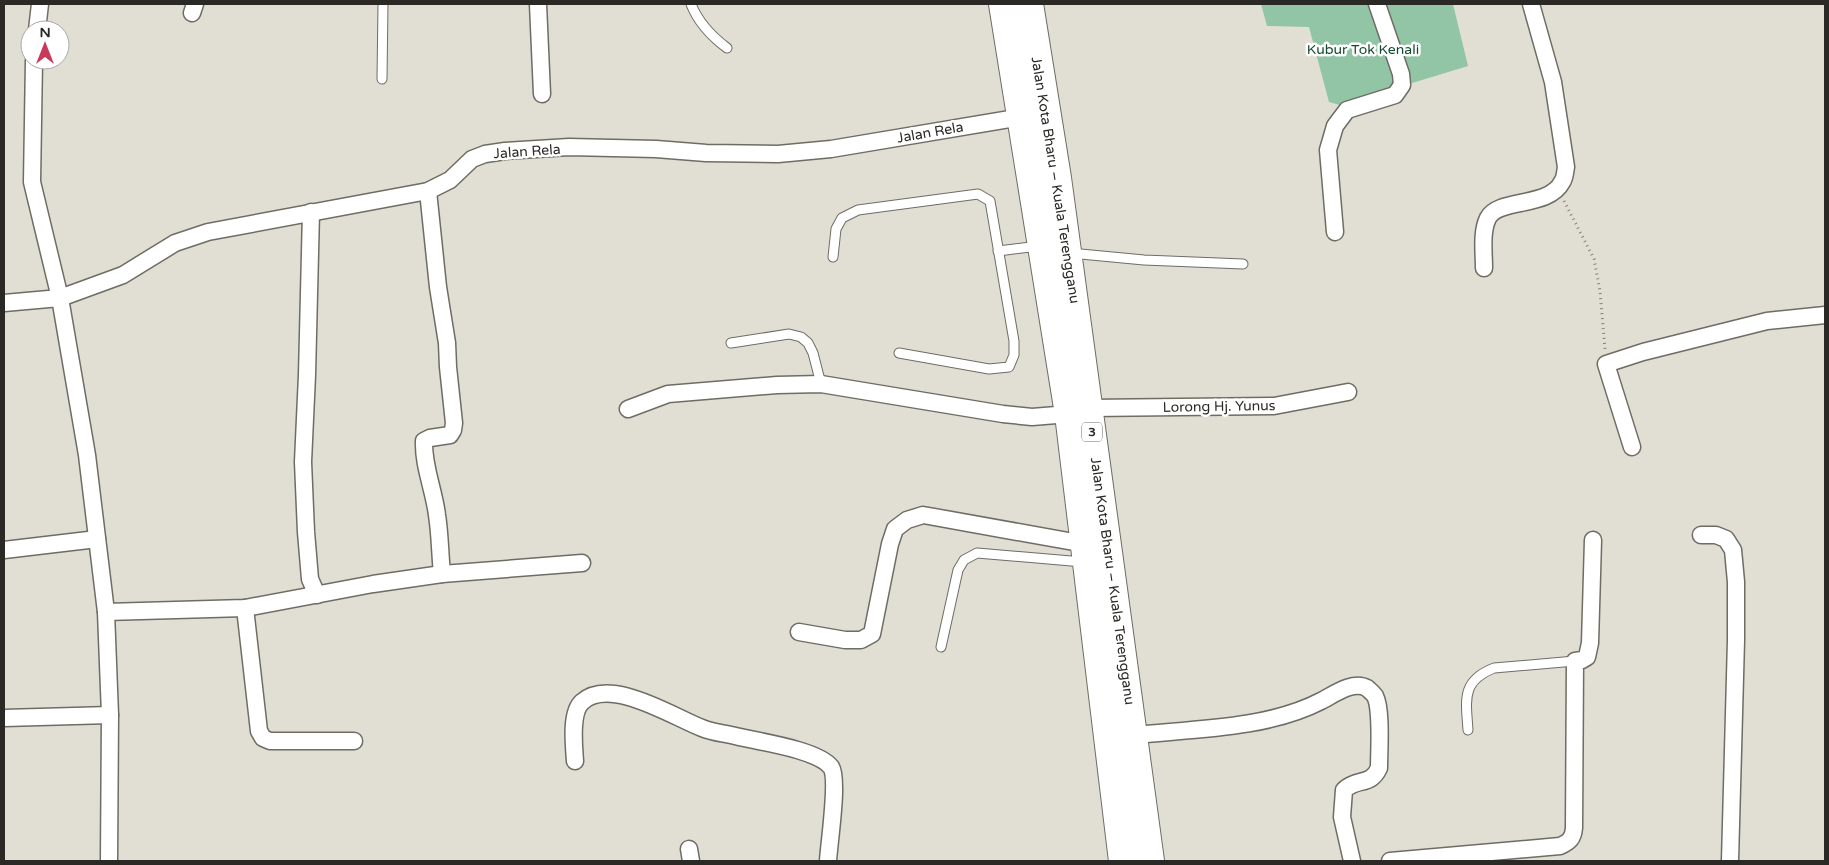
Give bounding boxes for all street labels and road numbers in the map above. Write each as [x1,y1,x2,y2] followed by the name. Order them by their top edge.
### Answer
[1028,55,1083,305] street label: Jalan Kota Bharu – Kuala Terengganu
[896,118,965,147] street label: Jalan Rela
[493,141,561,162] street label: Jalan Rela
[1162,397,1276,416] street label: Lorong Hj. Yunus
[1082,422,1102,442] road number: 3
[1087,456,1138,706] street label: Jalan Kota Bharu – Kuala Terengganu

